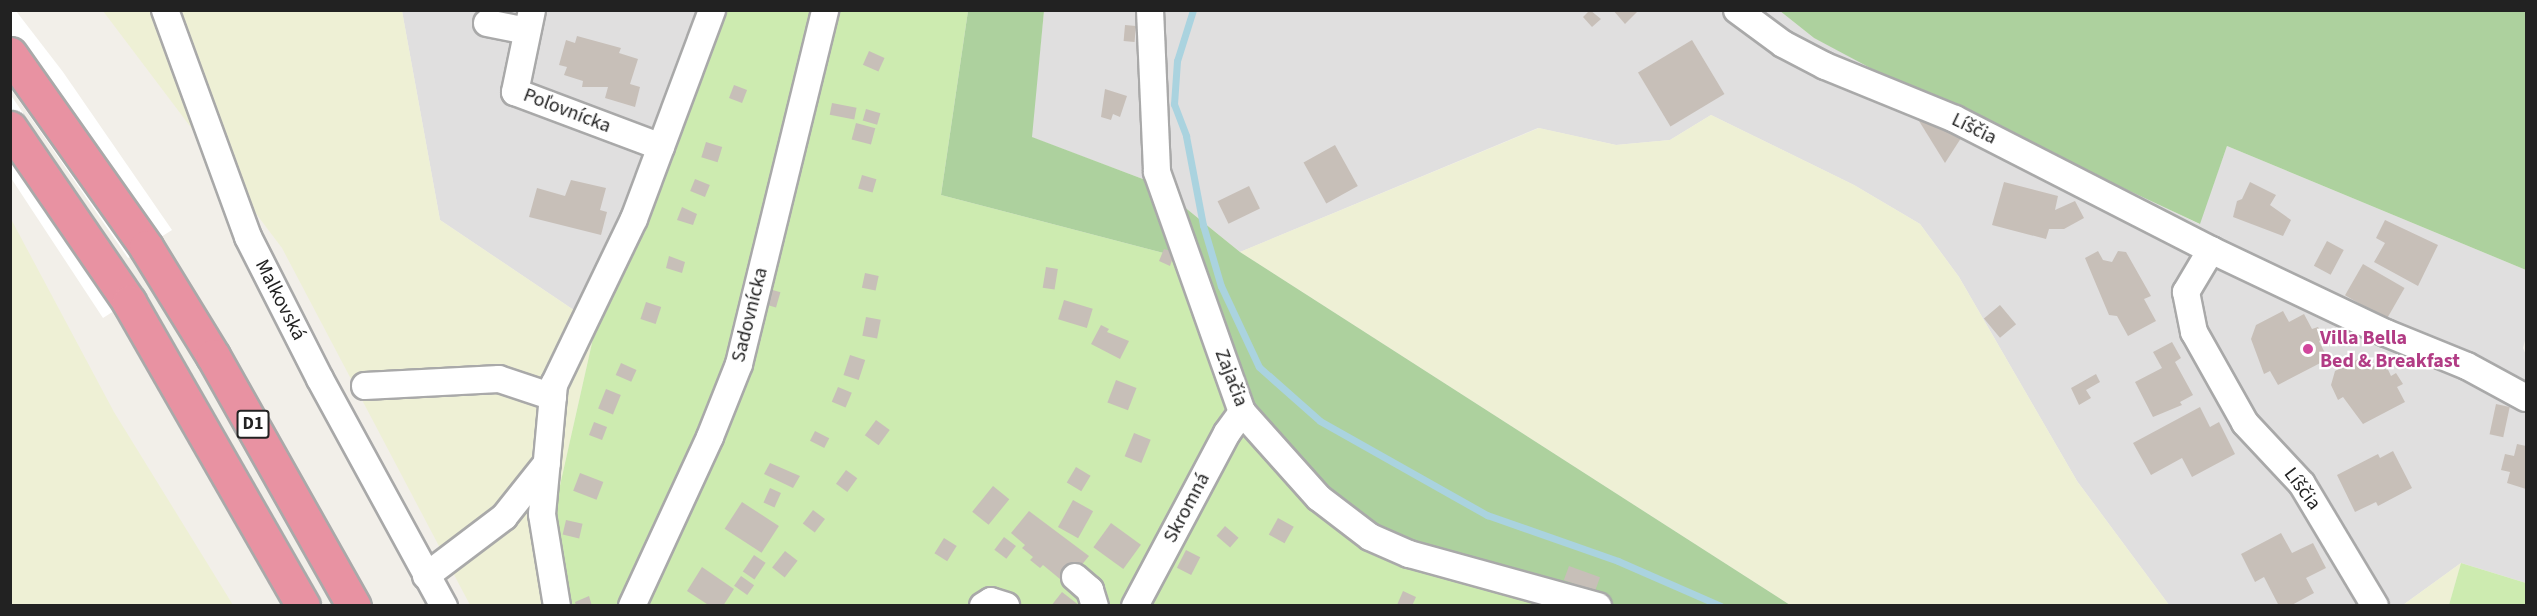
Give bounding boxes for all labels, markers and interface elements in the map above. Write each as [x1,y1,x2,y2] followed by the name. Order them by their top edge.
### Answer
[520,83,614,139] street label: Poľovnícka
[1948,108,2000,150] street label: Líščia
[249,256,311,344] street label: Malkovská
[727,265,773,365] street label: Sadovnícka
[2320,326,2460,373] place label: Villa Bella Bed & Breakfast
[2301,342,2315,356] marker: Villa Bella Bed & Breakfast
[1209,346,1253,410] street label: Zajačia
[236,409,270,439] road number: D1
[2278,463,2326,515] street label: Líščia
[1159,469,1215,547] street label: Skromná

